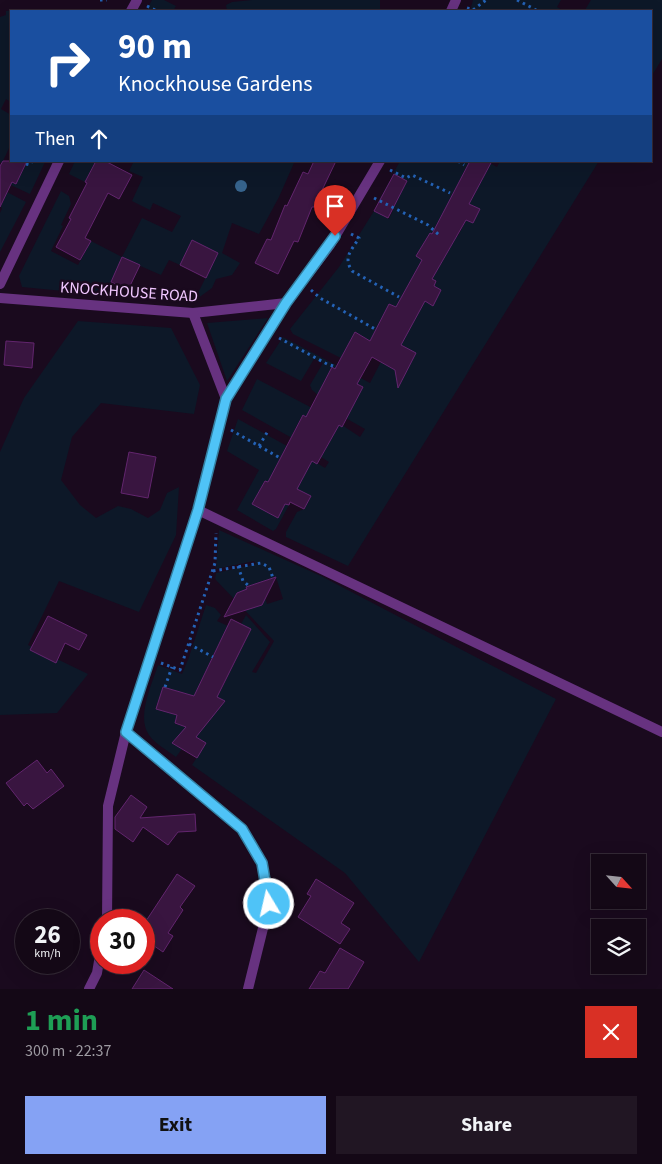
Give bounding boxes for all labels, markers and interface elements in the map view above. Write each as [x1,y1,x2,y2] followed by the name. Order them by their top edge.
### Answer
[118,22,192,72] text: 90 m
[35,30,100,95] icon: right
[118,68,312,100] text: Knockhouse Gardens
[85,125,113,153] icon: ahead
[35,126,75,153] text: Then
[314,185,356,236] pin
[321,192,349,220] icon: arrive
[59,276,199,308] street label: KNOCKHOUSE ROAD
[591,854,646,909] north arrow
[591,854,646,974] map controls
[242,877,294,929] position arrow
[90,909,155,974] speed limit sign: 30
[34,917,61,953] text: 26
[591,919,646,974] button: layers
[34,945,61,962] text: km/h
[25,999,98,1042] text: 1 min
[585,1006,637,1058] button: close
[25,1040,112,1062] text: 300 m · 22:37
[25,1096,326,1154] button: Exit
[336,1096,637,1154] button: Share

